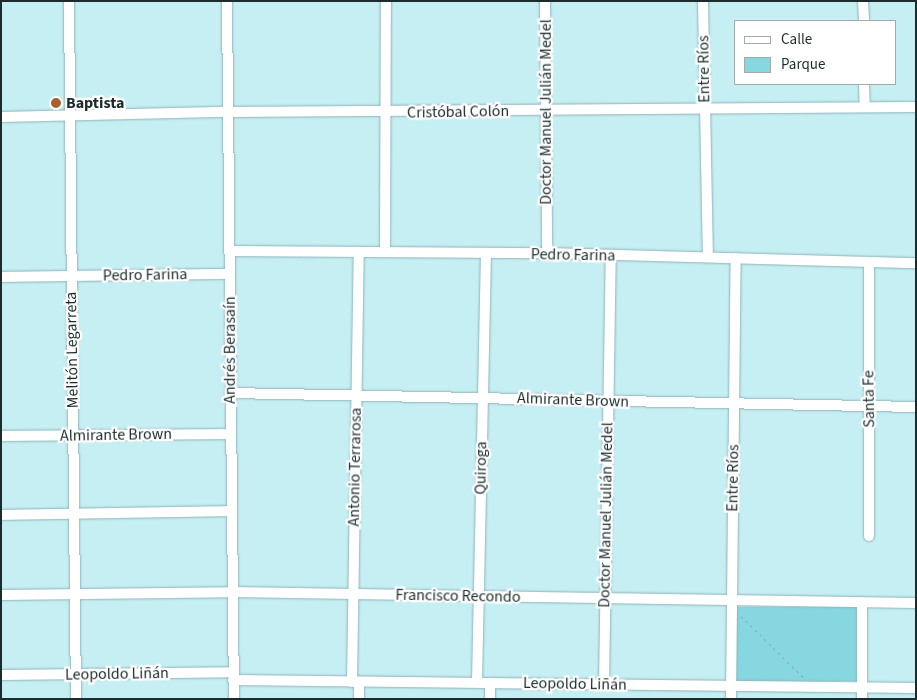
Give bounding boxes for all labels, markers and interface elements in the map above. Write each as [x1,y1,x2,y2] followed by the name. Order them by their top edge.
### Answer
[536,19,556,205] street label: Doctor Manuel Julián Medel
[734,20,897,85] legend
[781,29,812,50] text: Calle
[694,35,714,103] street label: Entre Ríos
[781,54,825,75] text: Parque
[66,93,124,113] place label: Baptista
[50,97,62,109] marker: Baptista
[407,102,509,122] street label: Cristóbal Colón
[531,245,615,265] street label: Pedro Farina
[103,265,187,285] street label: Pedro Farina
[61,292,83,408] street label: Melitón Legarreta
[220,296,240,404] street label: Andrés Berasaín
[859,370,879,428] street label: Santa Fe
[517,388,629,412] street label: Almirante Brown
[344,407,366,527] street label: Antonio Terrarosa
[595,422,617,608] street label: Doctor Manuel Julián Medel
[60,424,172,446] street label: Almirante Brown
[471,441,491,495] street label: Quiroga
[723,444,743,512] street label: Entre Ríos
[395,585,521,607] street label: Francisco Recondo
[65,663,169,685] street label: Leopoldo Liñán
[523,673,627,695] street label: Leopoldo Liñán

